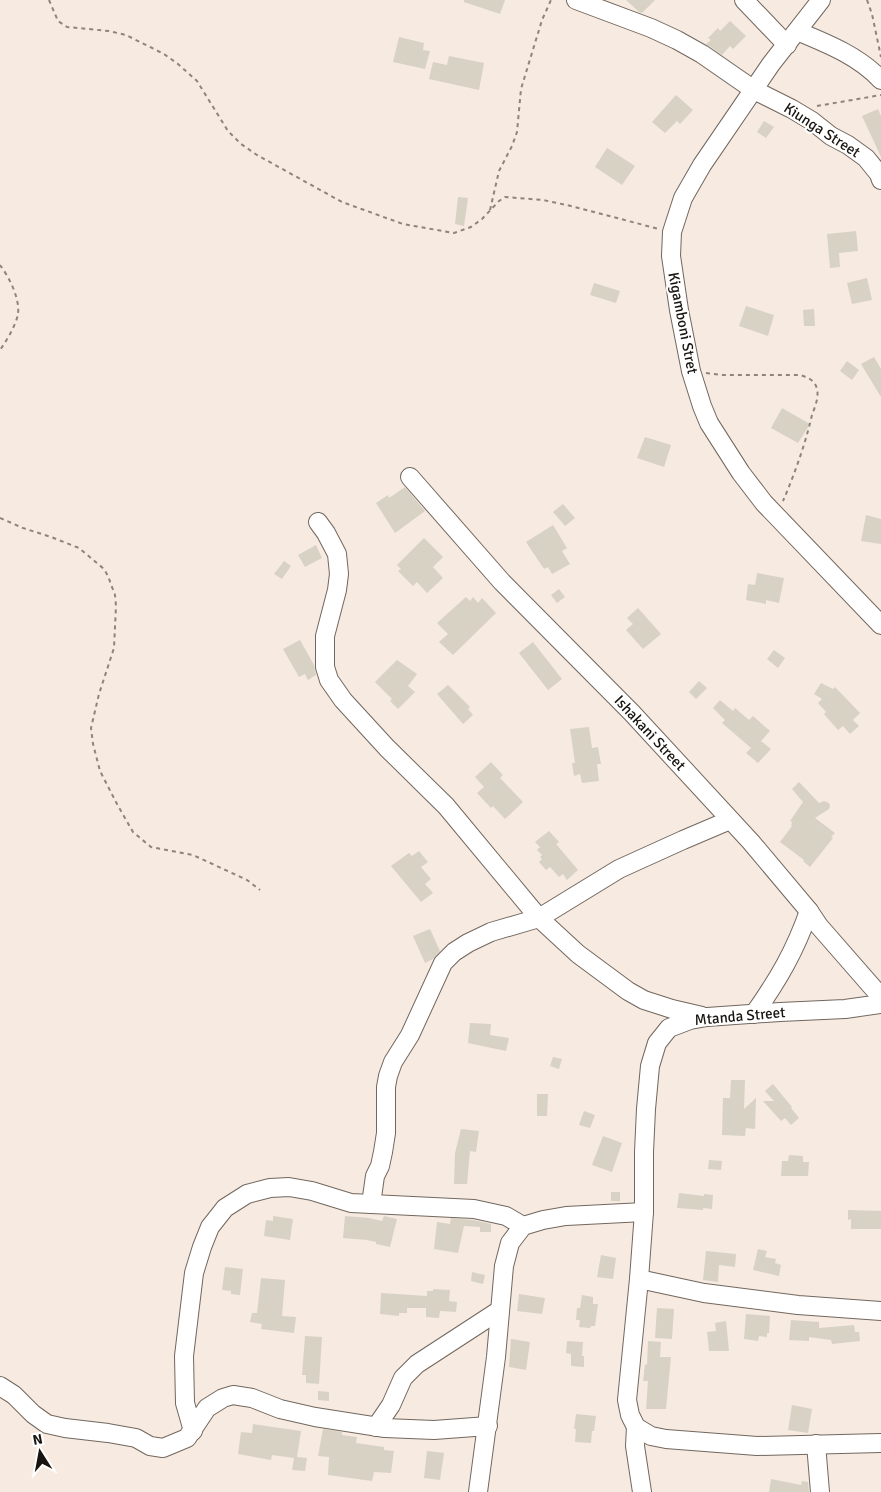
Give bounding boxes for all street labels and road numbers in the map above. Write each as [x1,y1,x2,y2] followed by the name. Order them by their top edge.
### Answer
[780,99,864,161] street label: Kiunga Street
[664,271,702,375] street label: Kigamboni Stret
[611,692,689,774] street label: Ishakani Street
[694,1003,786,1029] street label: Mtanda Street

